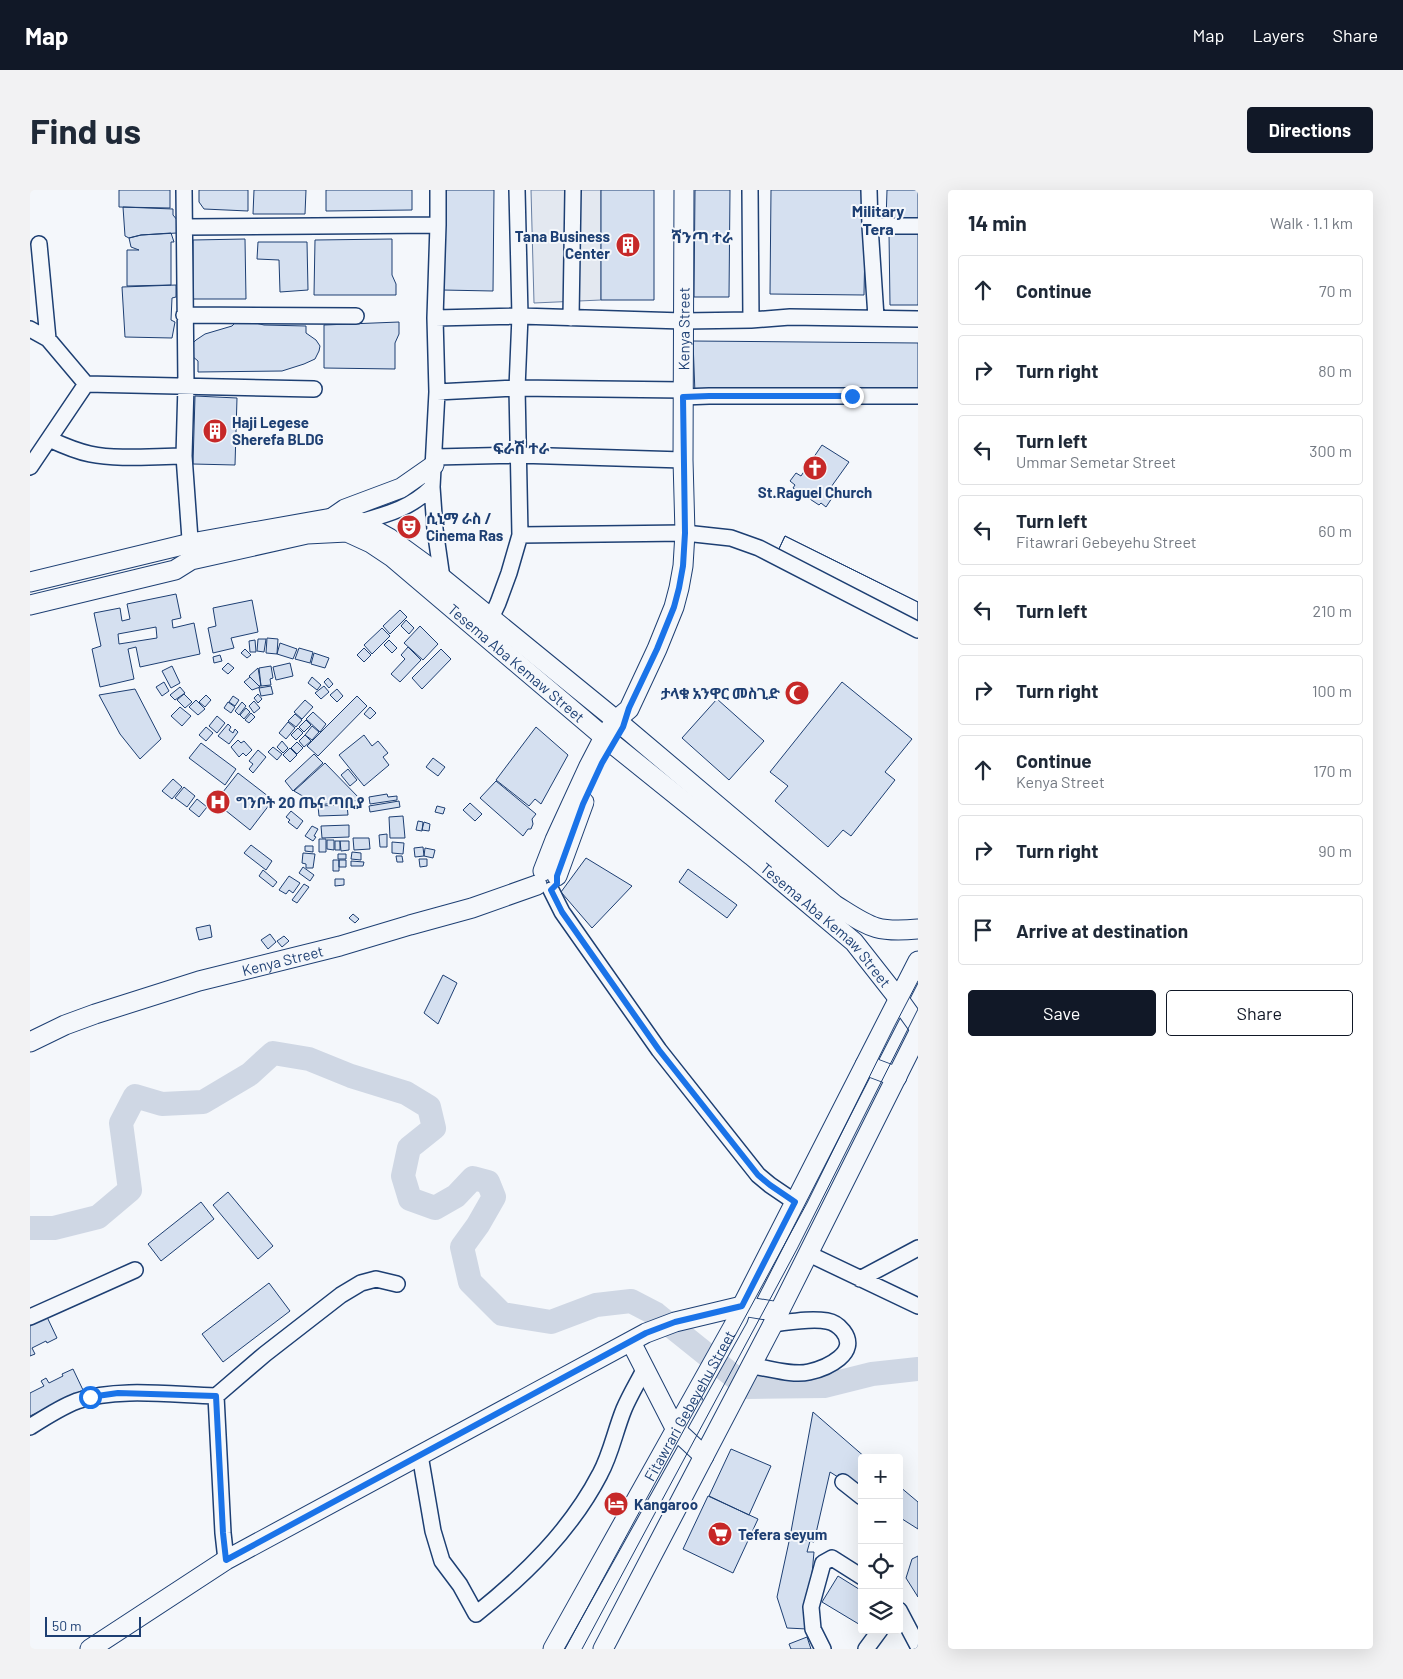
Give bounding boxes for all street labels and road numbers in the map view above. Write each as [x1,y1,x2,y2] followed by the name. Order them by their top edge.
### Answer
[674,287,693,370] street label: Kenya Street
[445,600,588,726] street label: Tesema Aba Kemaw Street
[757,859,895,991] street label: Tesema Aba Kemaw Street
[240,942,325,979] street label: Kenya Street
[640,1327,738,1484] street label: Fitawrari Gebeyehu Street

